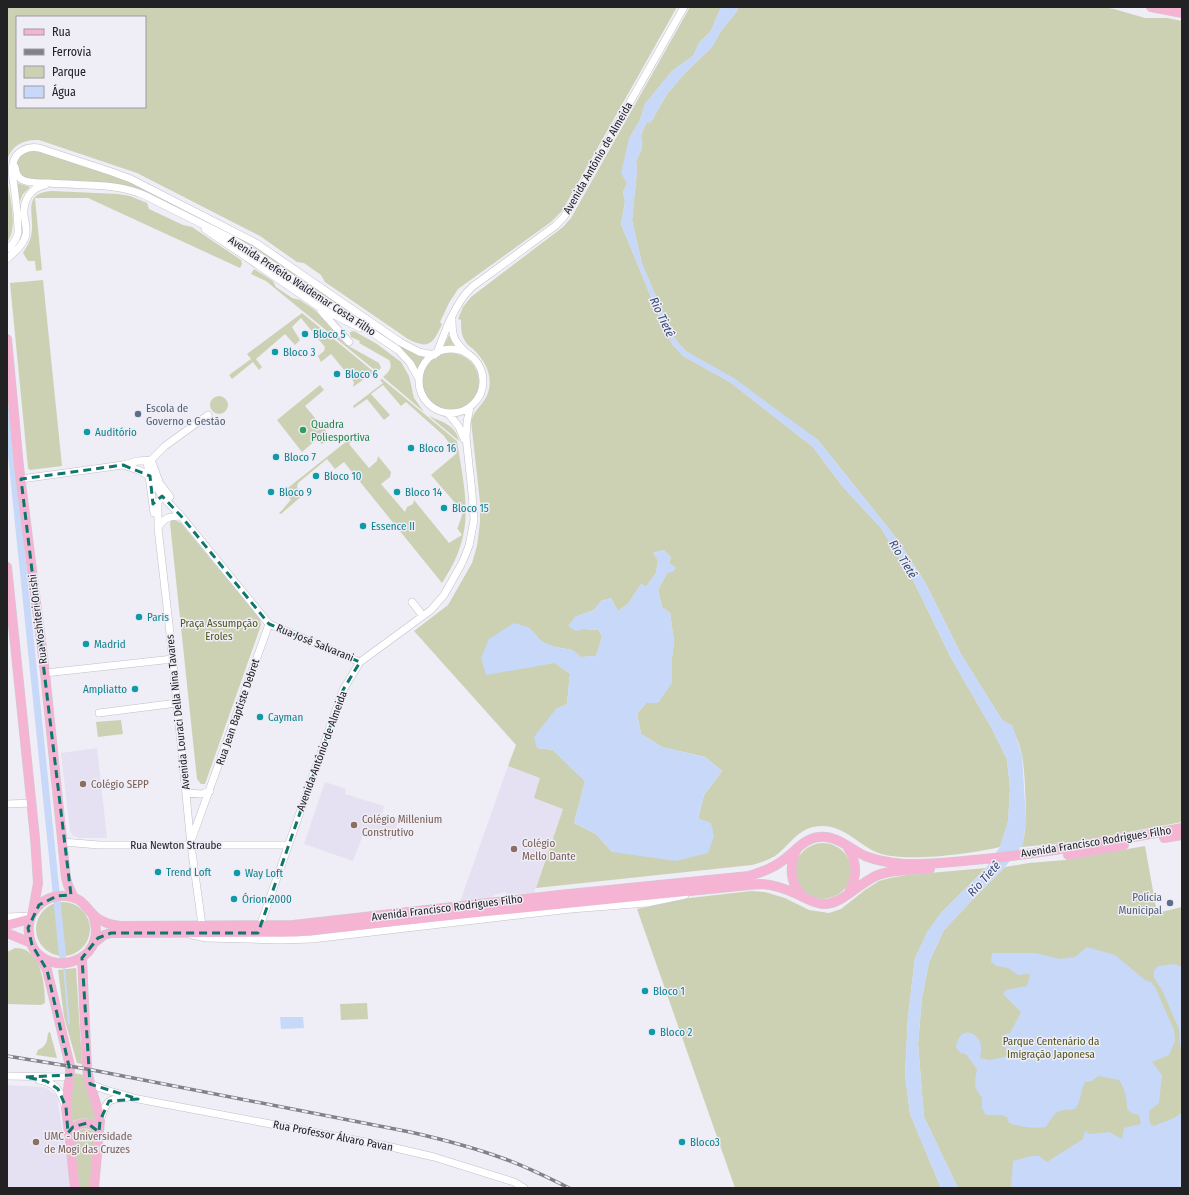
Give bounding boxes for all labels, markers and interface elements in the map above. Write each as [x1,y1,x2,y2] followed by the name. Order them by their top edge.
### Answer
[16,16,146,108] legend
[52,25,71,39] text: Rua
[52,45,91,59] text: Ferrovia
[52,65,86,79] text: Parque
[52,84,76,99] text: Água
[561,100,635,216] street label: Avenida Antônio de Almeida
[226,233,378,339] street label: Avenida Prefeito Waldemar Costa Filho
[647,295,677,339] water label: Rio Tietê
[313,328,346,341] place label: Bloco 5
[300,329,310,339] marker: Bloco 5
[283,346,316,359] place label: Bloco 3
[270,347,280,357] marker: Bloco 3
[345,368,379,381] place label: Bloco 6
[332,369,342,379] marker: Bloco 6
[146,402,226,428] place label: Escola de Governo e Gestão
[133,409,143,419] marker: Escola de Governo e Gestão
[311,418,370,444] place label: Quadra Poliesportiva
[298,425,308,435] marker: Quadra Poliesportiva
[95,426,137,439] place label: Auditório
[82,427,92,437] marker: Auditório
[419,442,457,455] place label: Bloco 16
[406,443,416,453] marker: Bloco 16
[284,451,317,464] place label: Bloco 7
[271,452,281,462] marker: Bloco 7
[324,470,362,483] place label: Bloco 10
[311,471,321,481] marker: Bloco 10
[279,486,312,499] place label: Bloco 9
[405,486,443,499] place label: Bloco 14
[266,487,276,497] marker: Bloco 9
[392,487,402,497] marker: Bloco 14
[452,502,489,515] place label: Bloco 15
[439,503,449,513] marker: Bloco 15
[371,520,415,533] place label: Essence II
[358,521,368,531] marker: Essence II
[886,537,920,581] water label: Rio Tietê
[26,573,50,665] street label: Rua Yoshiteri Onishi
[147,611,169,624] place label: Paris
[134,612,144,622] marker: Paris
[180,617,258,643] park label: Praça Assumpção Eroles
[274,622,356,665] street label: Rua José Salvarani
[163,633,193,790] street label: Avenida Louraci Della Nina Tavares
[94,638,126,651] place label: Madrid
[81,639,91,649] marker: Madrid
[214,657,262,767] street label: Rua Jean Baptiste Debret
[83,683,127,696] place label: Ampliatto
[130,684,140,694] marker: Ampliatto
[294,689,350,813] street label: Avenida Antônio de Almeida
[268,711,303,724] place label: Cayman
[255,712,265,722] marker: Cayman
[91,778,149,791] place label: Colégio SEPP
[78,779,88,789] marker: Colégio SEPP
[362,813,442,839] place label: Colégio Millenium Construtivo
[349,820,359,830] marker: Colégio Millenium Construtivo
[1020,824,1172,860] street label: Avenida Francisco Rodrigues Filho
[522,837,576,863] place label: Colégio Mello Dante
[130,839,222,852] street label: Rua Newton Straube
[509,844,519,854] marker: Colégio Mello Dante
[965,858,1004,899] water label: Rio Tietê
[166,866,212,879] place label: Trend Loft
[153,867,163,877] marker: Trend Loft
[245,867,283,880] place label: Way Loft
[232,868,242,878] marker: Way Loft
[1118,891,1162,917] place label: Polícia Municipal
[242,892,292,906] place label: Órion 2000
[371,892,523,924] street label: Avenida Francisco Rodrigues Filho
[229,894,239,904] marker: Órion 2000
[1165,898,1175,908] marker: Polícia Municipal
[653,985,685,998] place label: Bloco 1
[640,986,650,996] marker: Bloco 1
[660,1026,693,1039] place label: Bloco 2
[647,1027,657,1037] marker: Bloco 2
[1003,1035,1099,1061] park label: Parque Centenário da Imigração Japonesa
[272,1117,394,1154] street label: Rua Professor Álvaro Pavan
[44,1130,132,1156] place label: UMC - Universidade de Mogi das Cruzes
[690,1136,720,1149] place label: Bloco3
[31,1137,41,1147] marker: UMC - Universidade de Mogi das Cruzes
[677,1137,687,1147] marker: Bloco3

